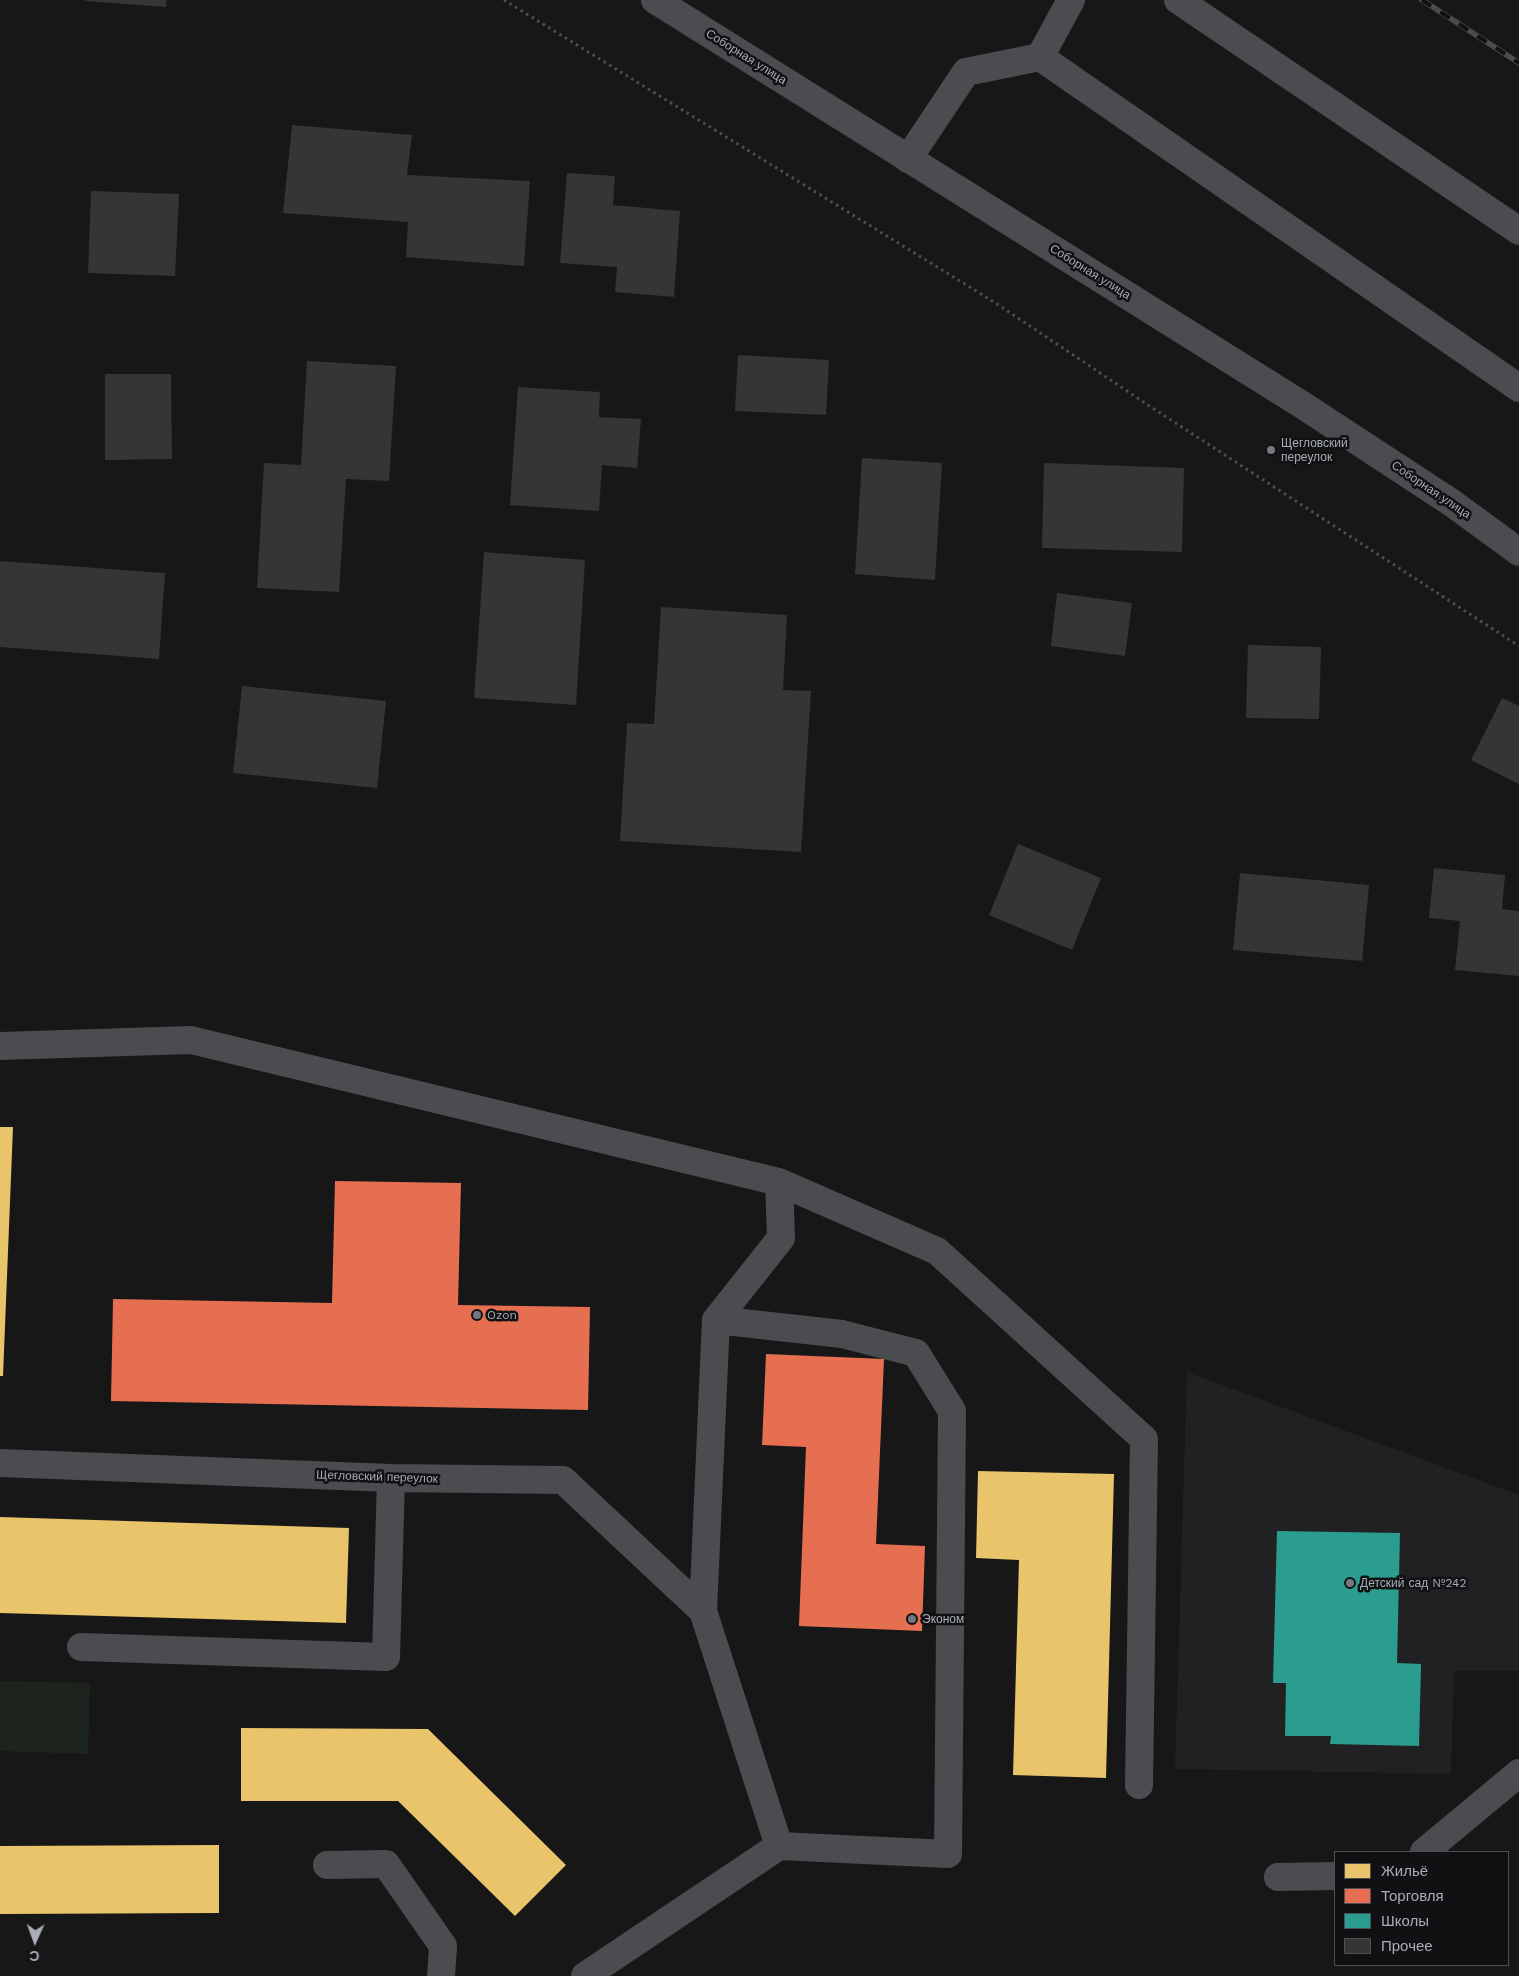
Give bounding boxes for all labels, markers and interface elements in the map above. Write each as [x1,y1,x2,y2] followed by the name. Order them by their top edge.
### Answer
[703,26,789,88] street label: Соборная улица
[1047,241,1133,303] street label: Соборная улица
[1281,436,1348,464] place label: Щегловский переулок
[1265,444,1277,456] marker: Щегловский переулок
[1389,458,1473,522] street label: Соборная улица
[487,1308,517,1322] place label: Ozon
[471,1309,483,1321] marker: Ozon
[316,1468,438,1486] street label: Щегловский переулок
[1360,1576,1466,1590] place label: Детский сад №242
[1344,1577,1356,1589] marker: Детский сад №242
[922,1612,964,1626] place label: Эконом
[906,1613,918,1625] marker: Эконом
[1334,1851,1509,1966] legend
[1381,1862,1428,1880] text: Жильё
[1381,1887,1444,1905] text: Торговля
[1381,1912,1429,1930] text: Школы
[10,1916,60,1966] north arrow
[1381,1937,1433,1955] text: Прочее
[29,1948,40,1964] text: С

